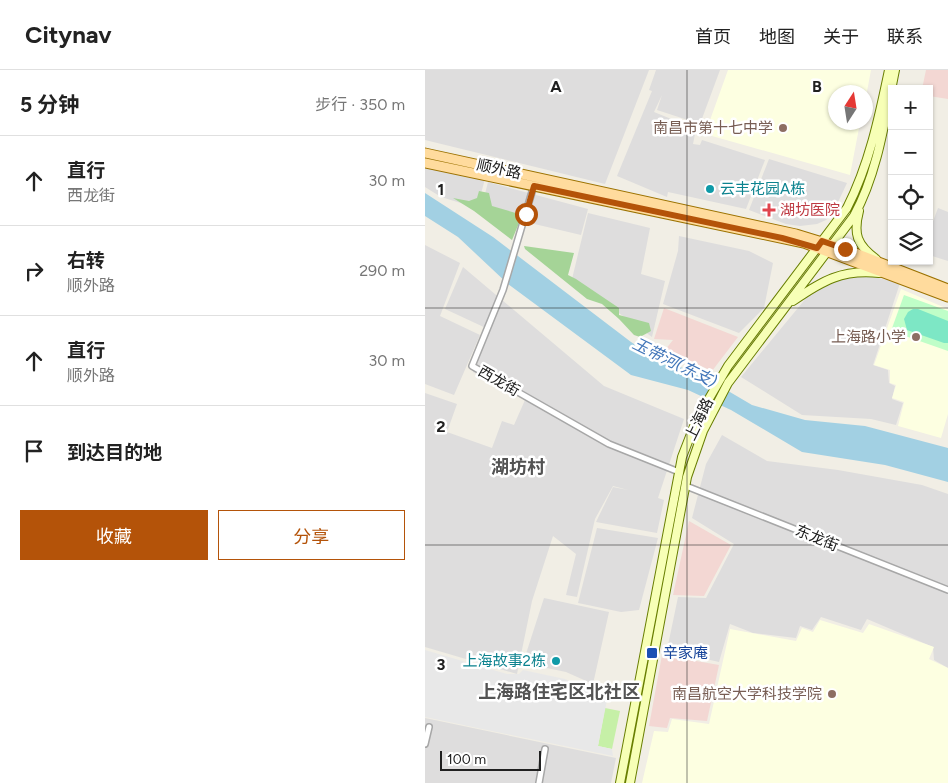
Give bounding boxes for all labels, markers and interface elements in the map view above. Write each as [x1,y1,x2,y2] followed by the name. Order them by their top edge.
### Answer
[25,20,112,49] text: Citynav
[695,26,731,48] text: 首页
[759,26,795,48] text: 地图
[823,26,859,48] text: 关于
[887,26,923,48] text: 联系
[550,77,562,96] text: A
[812,77,822,96] text: B
[828,85,873,130] north arrow
[888,85,933,265] map controls
[888,85,933,130] button: +
[20,92,79,117] text: 5 分钟
[315,95,405,114] text: 步行 · 350 m
[653,119,773,137] place label: 南昌市第十七中学
[777,122,789,134] marker: 南昌市第十七中学
[888,130,933,175] button: −
[475,156,523,182] street label: 顺外路
[67,159,105,182] text: 直行
[20,167,48,195] icon: ahead
[368,171,405,190] text: 30 m
[888,175,933,220] button: locate
[438,180,444,199] text: 1
[720,180,805,198] place label: 云丰花园A栋
[704,183,716,195] marker: 云丰花园A栋
[67,186,115,205] text: 西龙街
[780,201,840,219] place label: 湖坊医院
[515,203,538,226] route start
[762,203,776,217] marker: 湖坊医院
[888,220,933,265] button: layers
[834,238,857,261] route end
[67,249,105,272] text: 右转
[20,257,48,285] icon: right
[359,261,405,280] text: 290 m
[67,276,115,295] text: 顺外路
[831,328,906,346] place label: 上海路小学
[910,331,922,343] marker: 上海路小学
[630,334,720,391] water label: 玉带河(东支)
[67,339,105,362] text: 直行
[20,347,48,375] icon: ahead
[368,351,405,370] text: 30 m
[475,362,523,400] street label: 西龙街
[67,366,115,385] text: 顺外路
[681,395,717,443] street label: 上海路
[436,417,446,436] text: 2
[20,437,48,465] icon: arrive
[67,441,162,464] text: 到达目的地
[491,456,545,478] district label: 湖坊村
[20,510,208,560] button: 收藏
[218,510,405,560] button: 分享
[793,521,841,555] street label: 东龙街
[663,644,708,662] place label: 辛家庵
[645,646,659,660] marker: 辛家庵
[463,652,546,670] place label: 上海故事2栋
[437,655,446,674] text: 3
[550,655,562,667] marker: 上海故事2栋
[478,681,640,703] district label: 上海路住宅区北社区
[672,685,822,703] place label: 南昌航空大学科技学院
[826,688,838,700] marker: 南昌航空大学科技学院
[440,748,541,771] scale bar
[447,751,486,768] text: 100 m

